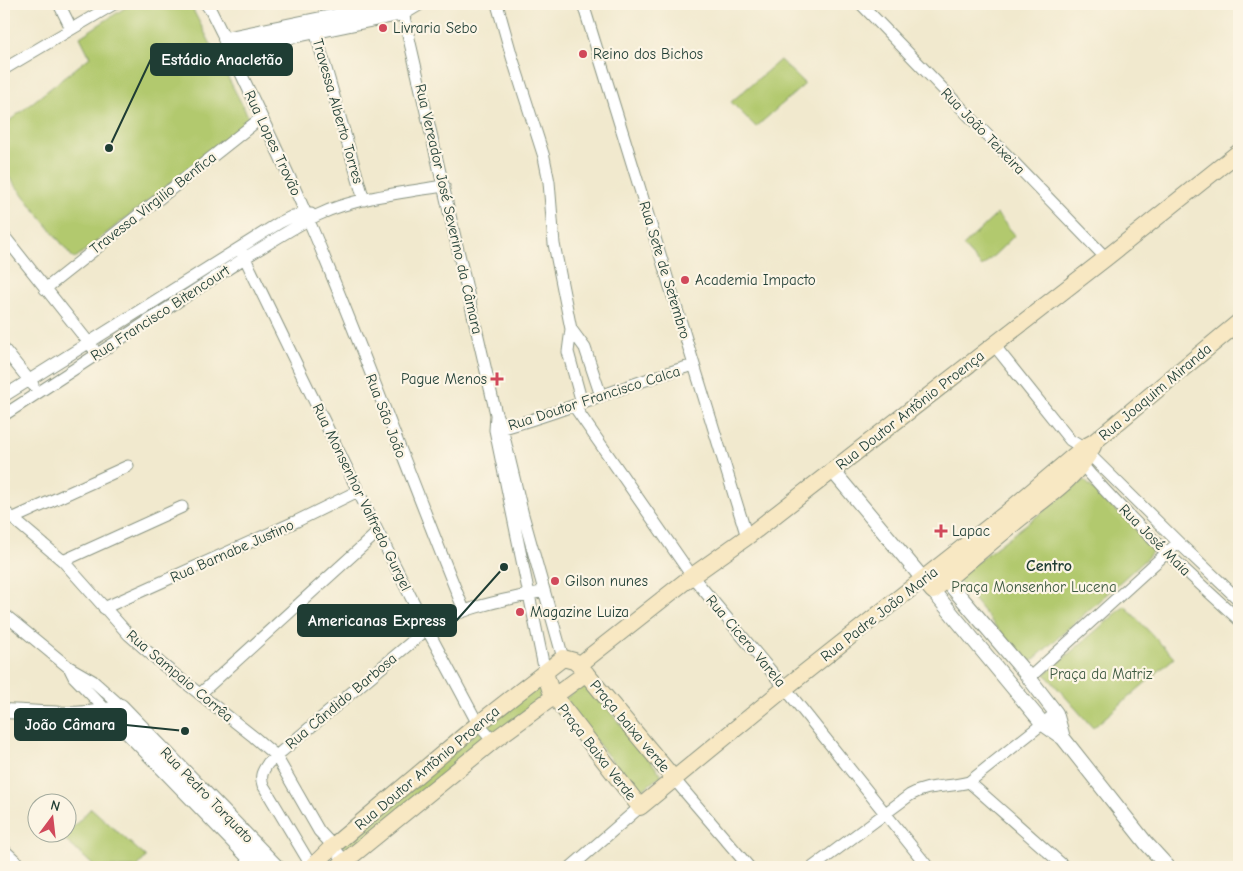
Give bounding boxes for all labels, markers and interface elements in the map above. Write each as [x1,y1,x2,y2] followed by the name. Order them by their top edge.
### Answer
[393,19,478,37] place label: Livraria Sebo
[377,22,389,34] marker: Livraria Sebo
[309,36,367,186] street label: Travessa Alberto Torres
[151,44,292,75] callout: Estádio Anacletão
[593,45,703,63] place label: Reino dos Bichos
[577,48,589,60] marker: Reino dos Bichos
[161,51,283,69] text: Estádio Anacletão
[411,82,487,336] street label: Rua Vereador José Severino da Câmara
[937,84,1029,178] street label: Rua João Teixeira
[241,87,305,199] street label: Rua Lopes Trovão
[86,148,220,258] street label: Travessa Virgilio Benfica
[635,199,695,341] street label: Rua Sete de Setembro
[87,261,233,365] street label: Rua Francisco Bitencourt
[695,271,816,289] place label: Academia Impacto
[679,274,691,286] marker: Academia Impacto
[1095,340,1215,444] street label: Rua Joaquim Miranda
[832,346,988,474] street label: Rua Doutor Antônio Proença
[506,362,682,434] street label: Rua Doutor Francisco Calca
[401,370,487,388] place label: Pague Menos
[362,371,410,461] street label: Rua São João
[491,373,503,385] marker: Pague Menos
[309,400,415,594] street label: Rua Monsenhor Valfredo Gurgel
[1115,500,1195,580] street label: Rua José Maia
[167,516,297,586] street label: Rua Barnabe Justino
[952,522,990,540] place label: Lapac
[934,524,948,538] marker: Lapac
[1026,557,1072,575] district label: Centro
[817,563,941,665] street label: Rua Padre João Maria
[565,572,648,590] place label: Gilson nunes
[549,575,561,587] marker: Gilson nunes
[951,578,1117,596] park label: Praça Monsenhor Lucena
[702,591,790,691] street label: Rua Cicero Varela
[530,603,629,621] place label: Magazine Luiza
[298,605,456,636] callout: Americanas Express
[514,606,526,618] marker: Magazine Luiza
[308,612,446,630] text: Americanas Express
[123,626,237,726] street label: Rua Sampaio Corrêa
[282,649,400,753] street label: Rua Cândido Barbosa
[1050,665,1153,683] park label: Praça da Matriz
[586,676,674,776] street label: Praça baixa verde
[554,700,641,804] street label: Praça Baixa Verde
[351,702,503,834] street label: Rua Doutor Antônio Proença
[15,709,126,740] callout: João Câmara
[25,716,115,734] text: João Câmara
[157,743,257,847] street label: Rua Pedro Torquato
[28,794,78,844] north arrow
[49,797,62,815] text: N

